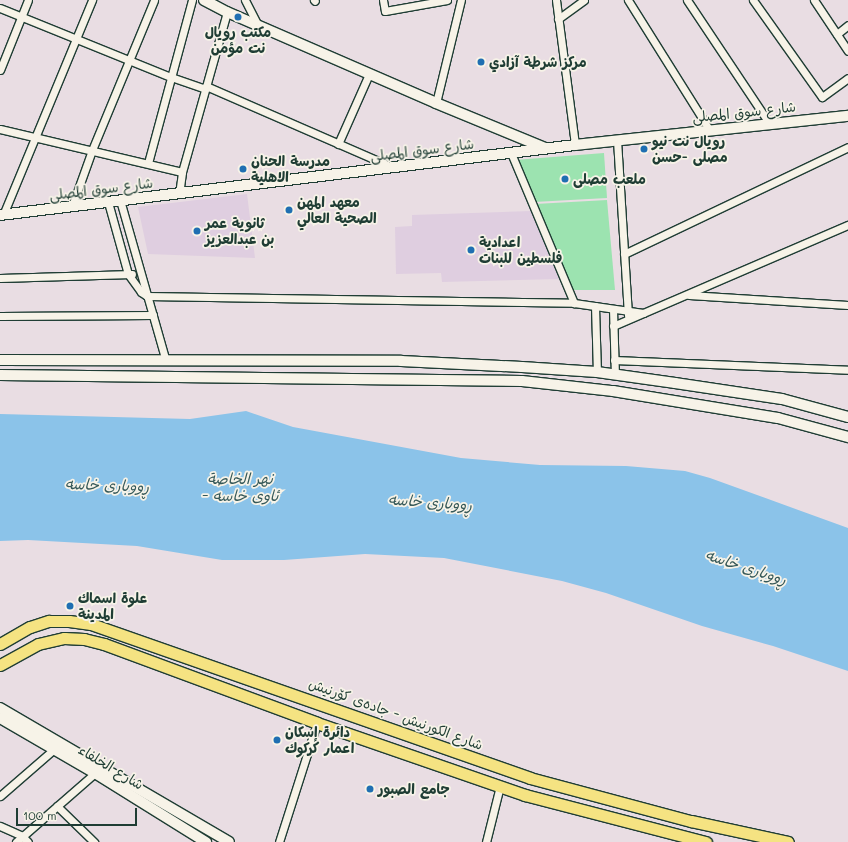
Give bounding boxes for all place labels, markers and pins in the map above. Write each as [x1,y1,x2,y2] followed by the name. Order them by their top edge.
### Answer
[233,12,243,22] marker: مكتب رويال نت مؤمن
[205,24,271,56] place label: مكتب رويال نت مؤمن
[489,54,587,70] place label: مركز شرطة آزادي
[476,57,486,67] marker: مركز شرطة آزادي
[652,133,728,166] place label: رويال نت نيو مصلى -حسن
[639,144,649,154] marker: رويال نت نيو مصلى -حسن
[251,153,330,186] place label: مدرسة الحنان الاهلية
[238,164,248,174] marker: مدرسة الحنان الاهلية
[573,171,646,187] place label: ملعب مصلى
[560,174,570,184] marker: ملعب مصلى
[297,194,377,226] place label: معهد المهن الصحية العالي
[284,205,294,215] marker: معهد المهن الصحية العالي
[205,215,274,248] place label: ثانوية عمر بن عبدالعزيز
[192,226,202,236] marker: ثانوية عمر بن عبدالعزيز
[479,234,562,266] place label: اعدادية فلسطين للبنات
[466,245,476,255] marker: اعدادية فلسطين للبنات
[78,590,147,622] place label: علوة اسماك المدينة
[65,601,75,611] marker: علوة اسماك المدينة
[285,724,354,756] place label: دائرة إسكان اعمار كركوك
[272,735,282,745] marker: دائرة إسكان اعمار كركوك
[378,781,450,797] place label: جامع الصبور
[365,784,375,794] marker: جامع الصبور

